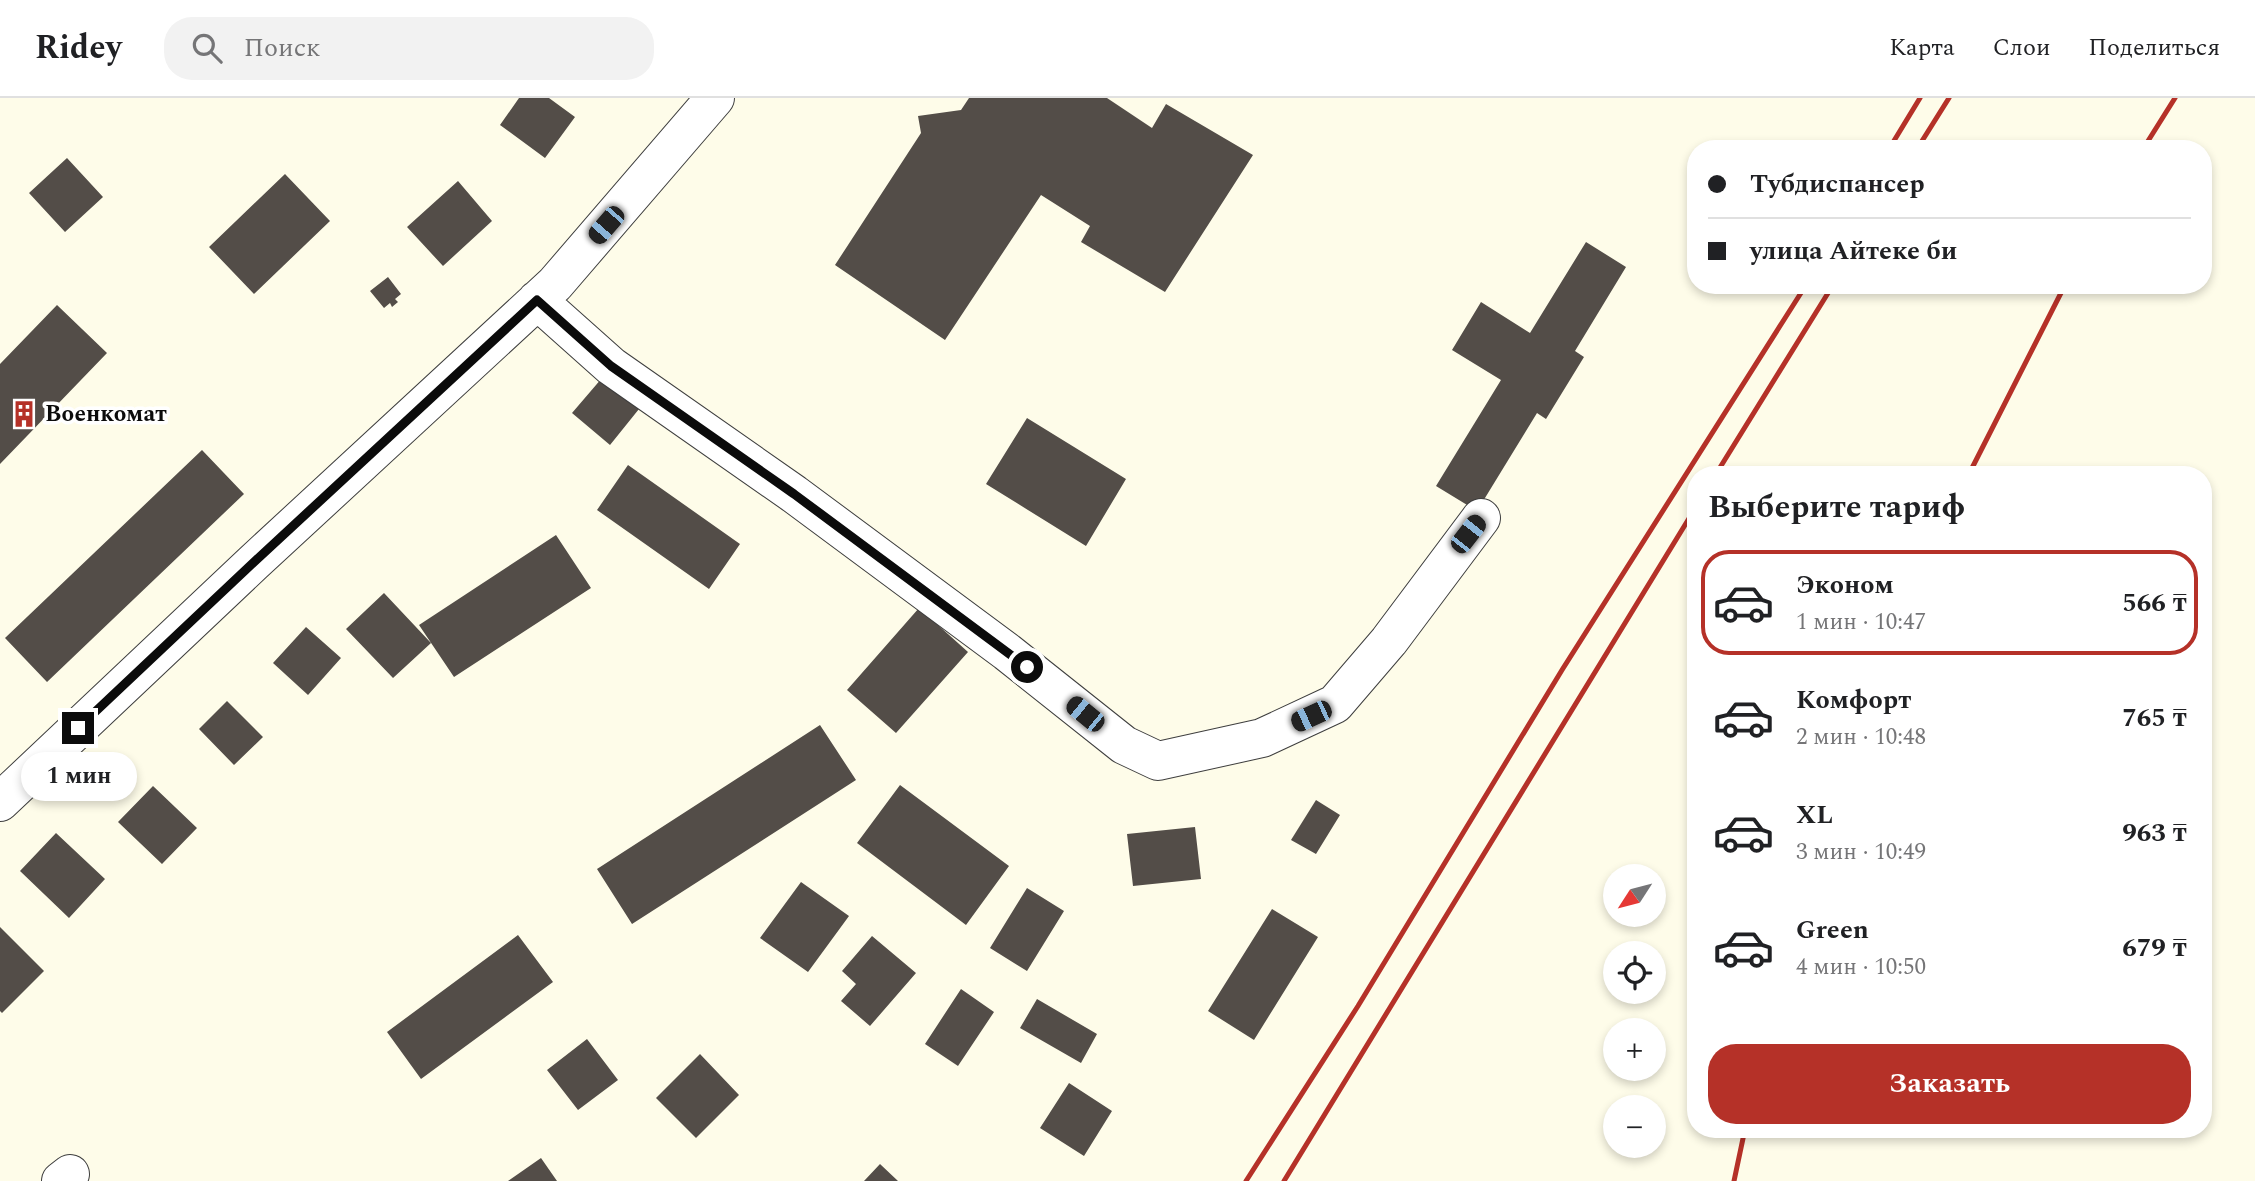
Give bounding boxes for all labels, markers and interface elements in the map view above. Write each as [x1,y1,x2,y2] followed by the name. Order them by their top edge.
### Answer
[164,17,654,80] search box
[35,23,122,73] text: Ridey
[244,28,321,68] text: Поиск
[188,29,226,67] icon: search
[1889,30,1955,66] text: Карта
[1993,30,2050,66] text: Слои
[2088,30,2220,66] text: Поделиться
[1750,164,1925,204] text: Тубдиспансер
[585,202,628,248] car
[1750,231,1957,271] text: улица Айтеке би
[45,397,167,432] place label: Военкомат
[9,399,39,429] building icon: Военкомат
[1708,483,1965,532] text: Выберите тариф
[1447,511,1490,557] car
[1796,565,1894,605] text: Эконом
[1712,571,1775,634] icon: car
[2122,583,2187,623] text: 566 ₸
[1796,605,1926,640] text: 1 мин · 10:47
[1011,651,1043,683] route start
[1796,680,1911,720] text: Комфорт
[1712,686,1775,749] icon: car
[1063,693,1108,735] car
[1288,698,1335,734] car
[2122,698,2187,738] text: 765 ₸
[62,712,94,744] route end
[1796,720,1926,755] text: 2 мин · 10:48
[20,752,136,802] callout: 1 мин
[47,759,111,794] text: 1 мин
[1796,795,1833,835] text: XL
[1712,801,1775,864] icon: car
[2122,813,2187,853] text: 963 ₸
[1796,835,1926,870] text: 3 мин · 10:49
[1603,864,1666,928] north arrow
[1603,864,1666,1158] map controls
[1796,910,1869,950] text: Green
[1712,916,1775,979] icon: car
[2122,928,2187,968] text: 679 ₸
[1603,941,1666,1004] button: locate
[1796,950,1926,985] text: 4 мин · 10:50
[1603,1018,1666,1081] button: +
[1708,1044,2191,1124] button: Заказать
[1603,1095,1666,1158] button: −

